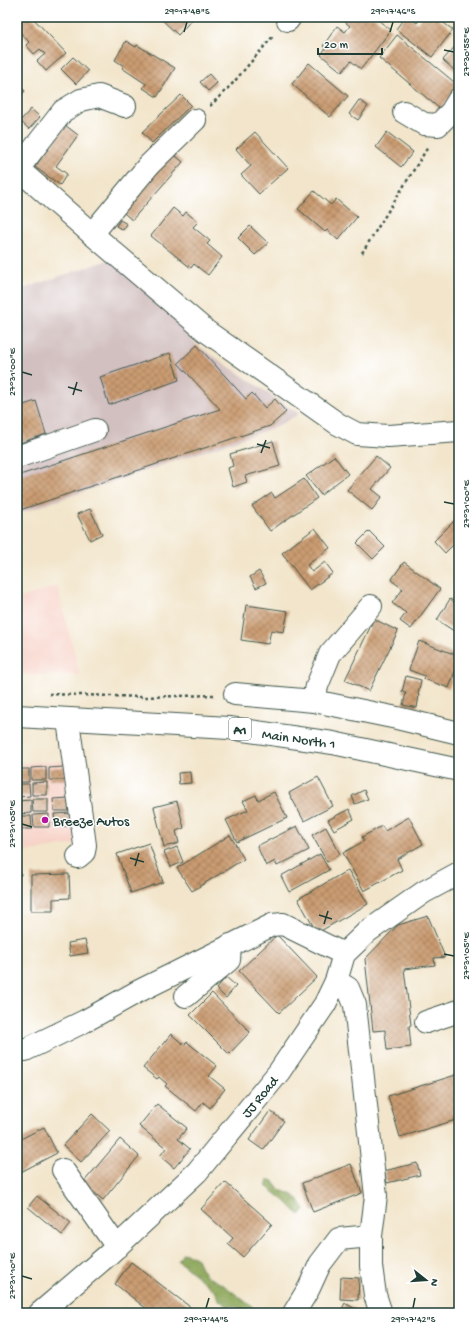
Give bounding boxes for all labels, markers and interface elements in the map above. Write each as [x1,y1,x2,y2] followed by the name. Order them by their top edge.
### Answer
[164,6,210,18] text: 29°17'48"S
[371,6,416,18] text: 29°17'46"S
[461,27,473,76] text: 27°30'55"E
[318,30,382,56] scale bar
[324,39,349,53] text: 20 m
[7,347,19,396] text: 27°31'00"E
[461,479,473,528] text: 27°31'00"E
[229,718,251,740] road number: A1
[261,727,336,754] street label: Main North 1
[7,799,19,848] text: 27°31'05"E
[52,814,130,831] place label: Breeze Autos
[40,815,50,825] marker: Breeze Autos
[461,931,473,980] text: 27°31'05"E
[239,1072,284,1122] street label: JJ Road
[7,1252,19,1299] text: 27°31'10"E
[406,1260,446,1300] north arrow
[427,1277,440,1288] text: N
[184,1314,229,1326] text: 29°17'44"S
[391,1314,436,1326] text: 29°17'42"S

